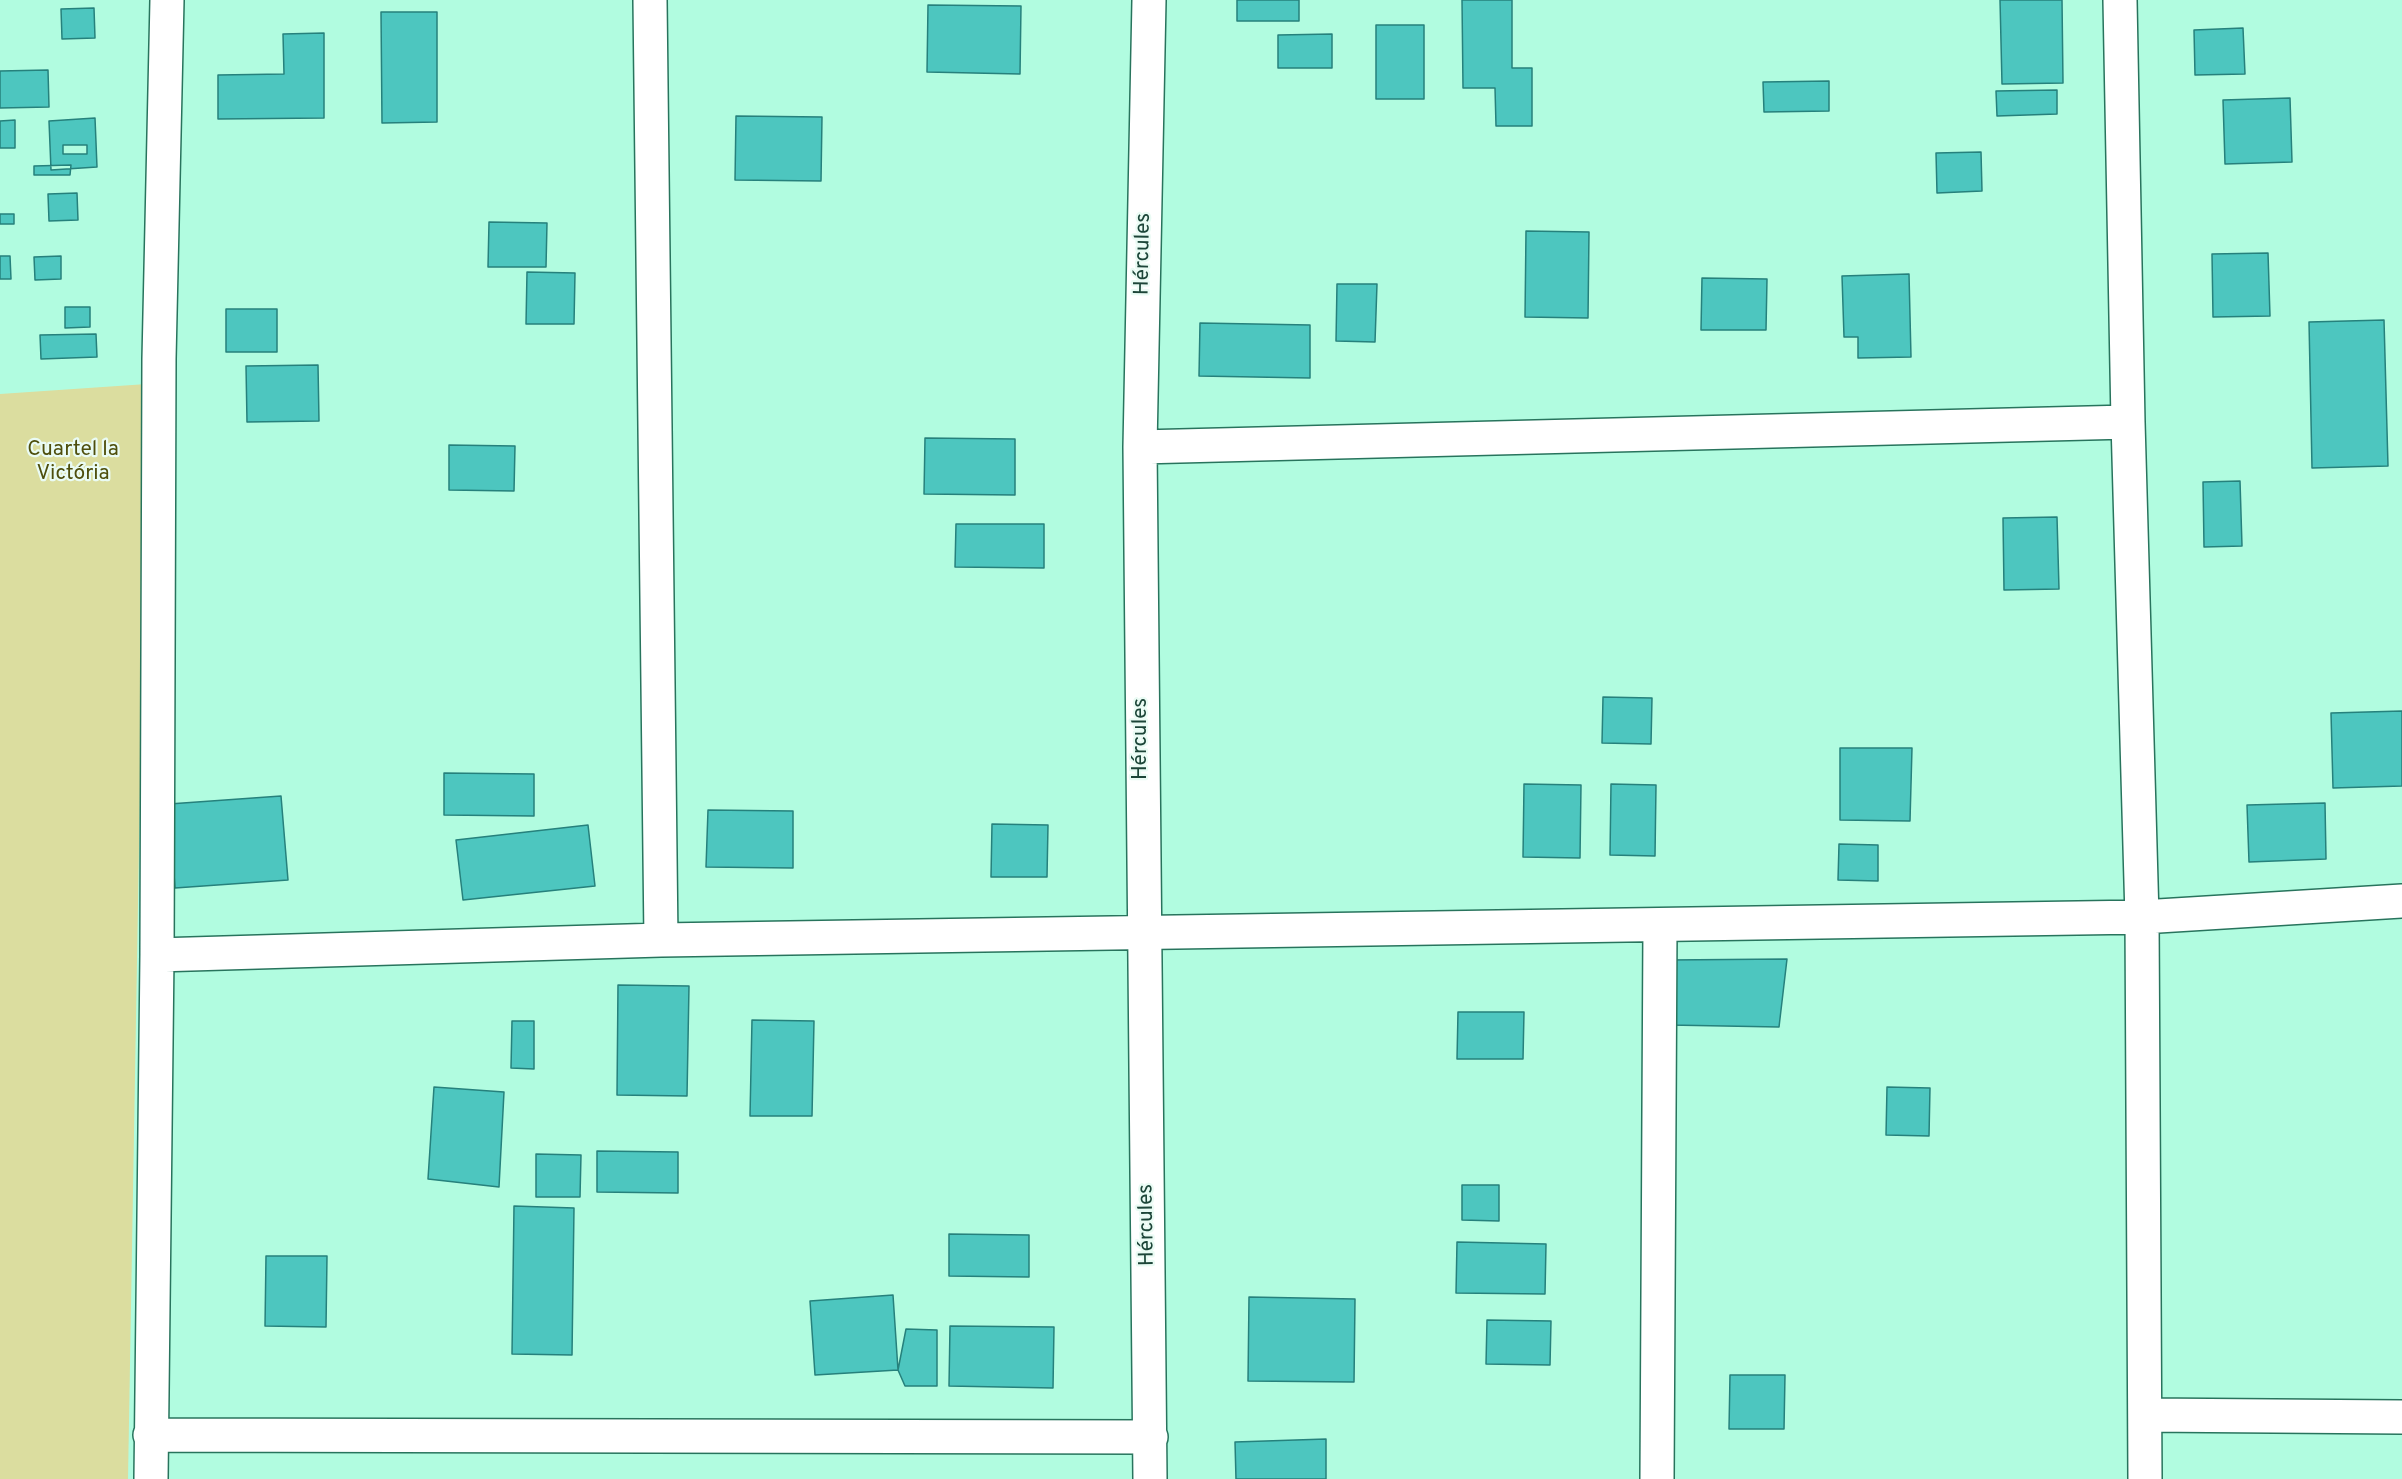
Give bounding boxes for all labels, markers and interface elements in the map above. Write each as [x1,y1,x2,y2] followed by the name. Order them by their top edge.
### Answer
[1131,213,1157,295] street label: Hércules
[27,438,119,488] park label: Cuartel la Victória
[1129,698,1155,780] street label: Hércules
[1135,1184,1161,1266] street label: Hércules

